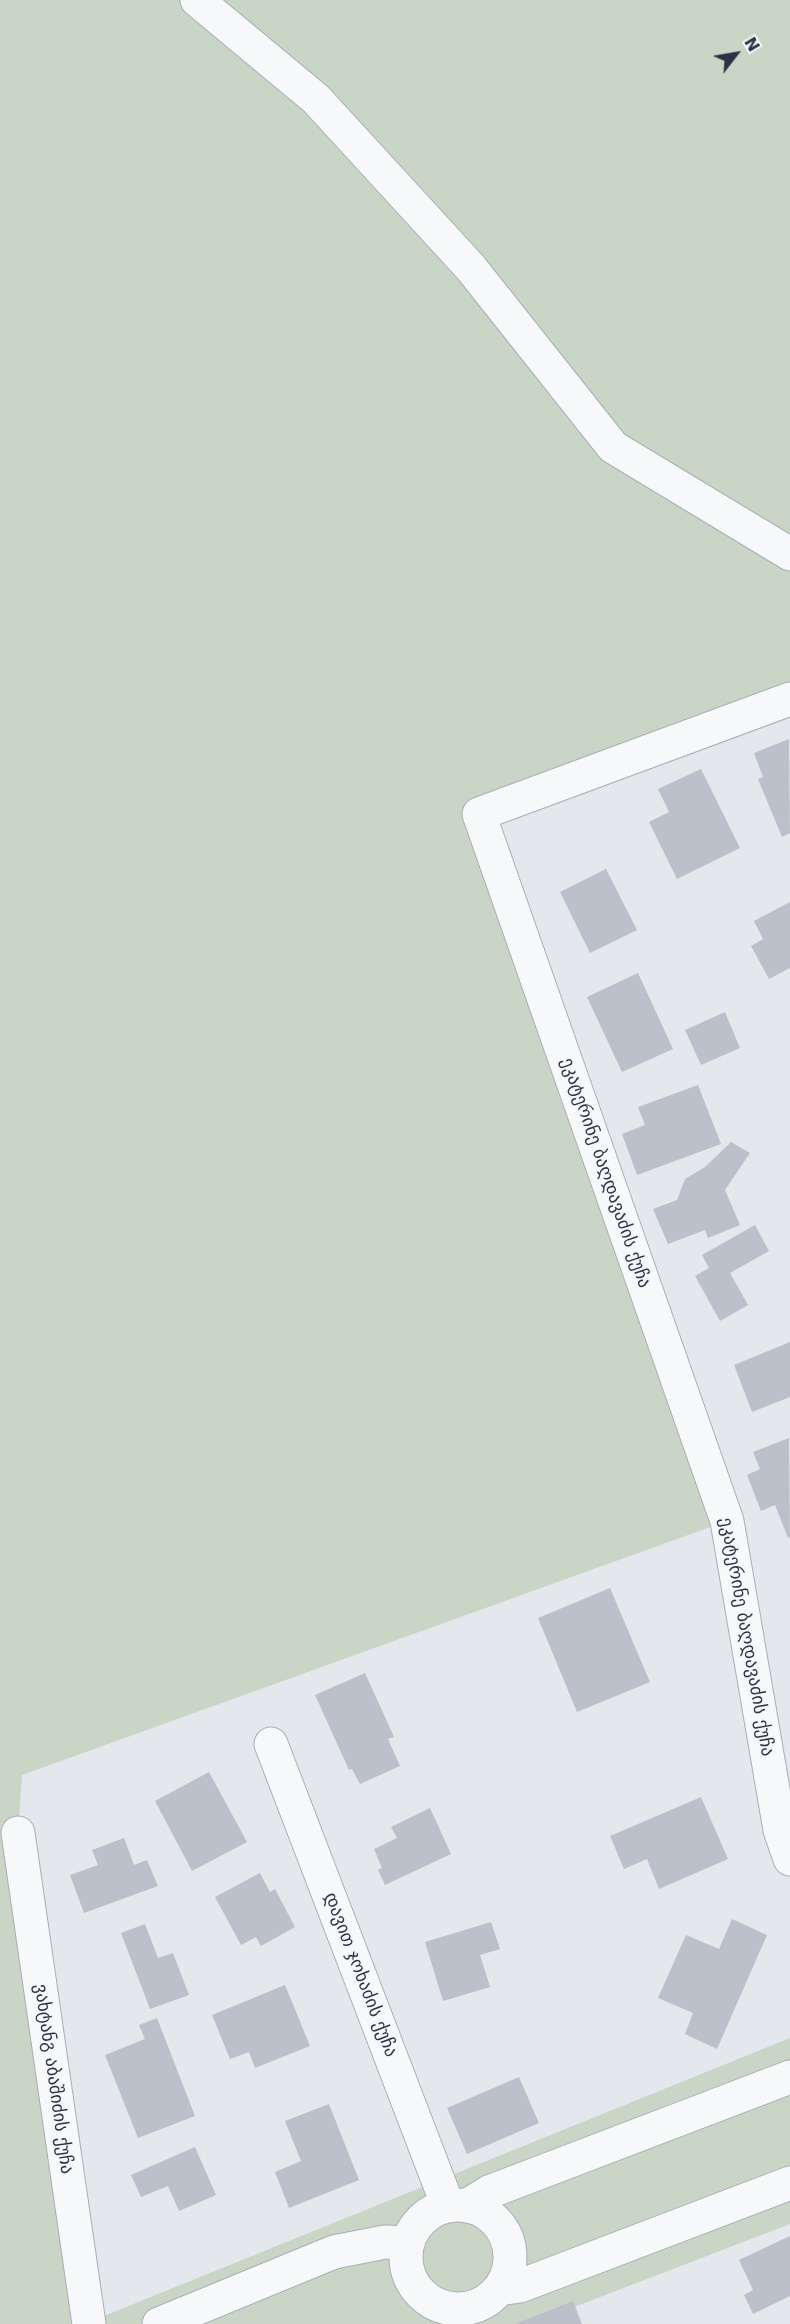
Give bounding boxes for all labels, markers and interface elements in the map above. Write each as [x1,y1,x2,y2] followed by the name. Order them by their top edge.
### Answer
[706,24,766,84] north arrow
[740,34,763,55] text: N
[555,1055,655,1291] street label: ეკატერინე ბაღდავაძის ქუჩა
[714,1516,778,1758] street label: ეკატერინე ბაღდავაძის ქუჩა
[319,1890,401,2060] street label: დავით ჯოხაძის ქუჩა
[29,1983,77,2175] street label: ვახტანგ აბაშიძის ქუჩა

